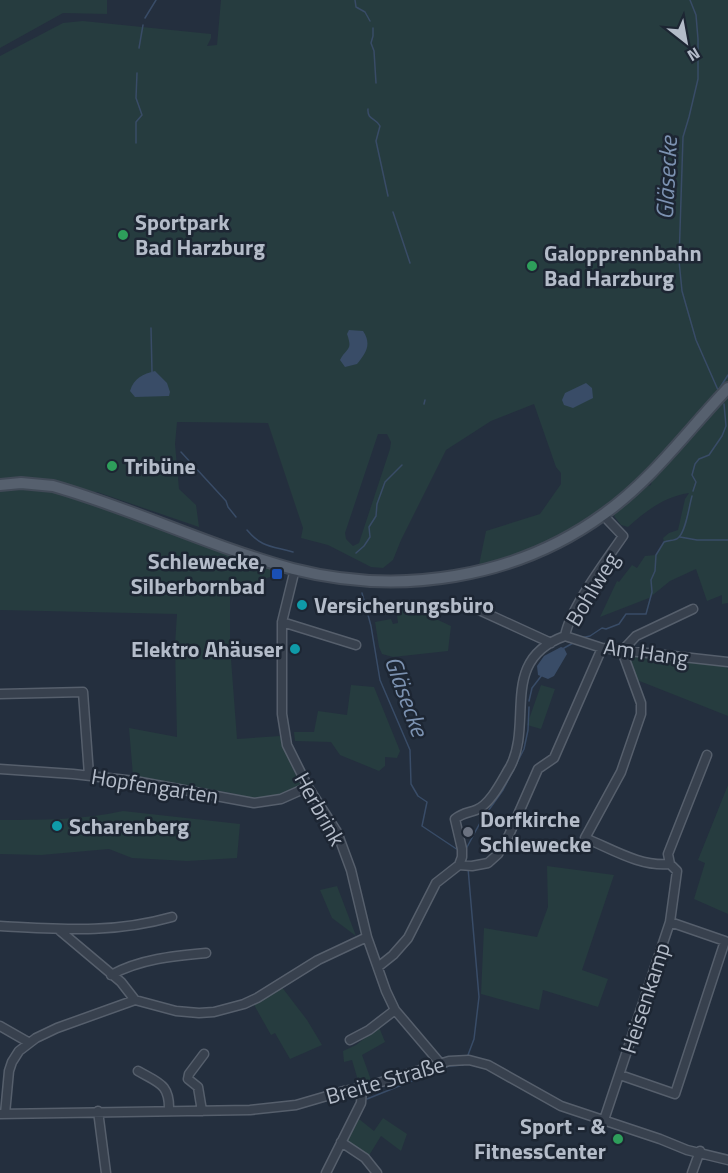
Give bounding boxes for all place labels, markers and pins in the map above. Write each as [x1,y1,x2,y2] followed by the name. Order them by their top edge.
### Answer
[135,205,265,264] place label: Sportpark Bad Harzburg
[116,228,130,242] marker: Sportpark Bad Harzburg
[544,236,702,295] place label: Galopprennbahn Bad Harzburg
[525,259,539,273] marker: Galopprennbahn Bad Harzburg
[124,449,196,483] place label: Tribüne
[105,459,119,473] marker: Tribüne
[131,544,265,603] place label: Schlewecke, Silberbornbad
[270,567,284,581] marker: Schlewecke, Silberbornbad
[314,588,494,622] place label: Versicherungsbüro
[295,598,309,612] marker: Versicherungsbüro
[131,632,283,666] place label: Elektro Ahäuser
[288,642,302,656] marker: Elektro Ahäuser
[480,802,591,861] place label: Dorfkirche Schlewecke
[69,809,189,843] place label: Scharenberg
[50,819,64,833] marker: Scharenberg
[461,825,475,839] marker: Dorfkirche Schlewecke
[474,1109,607,1168] place label: Sport - & FitnessCenter
[611,1132,625,1146] marker: Sport - & FitnessCenter

